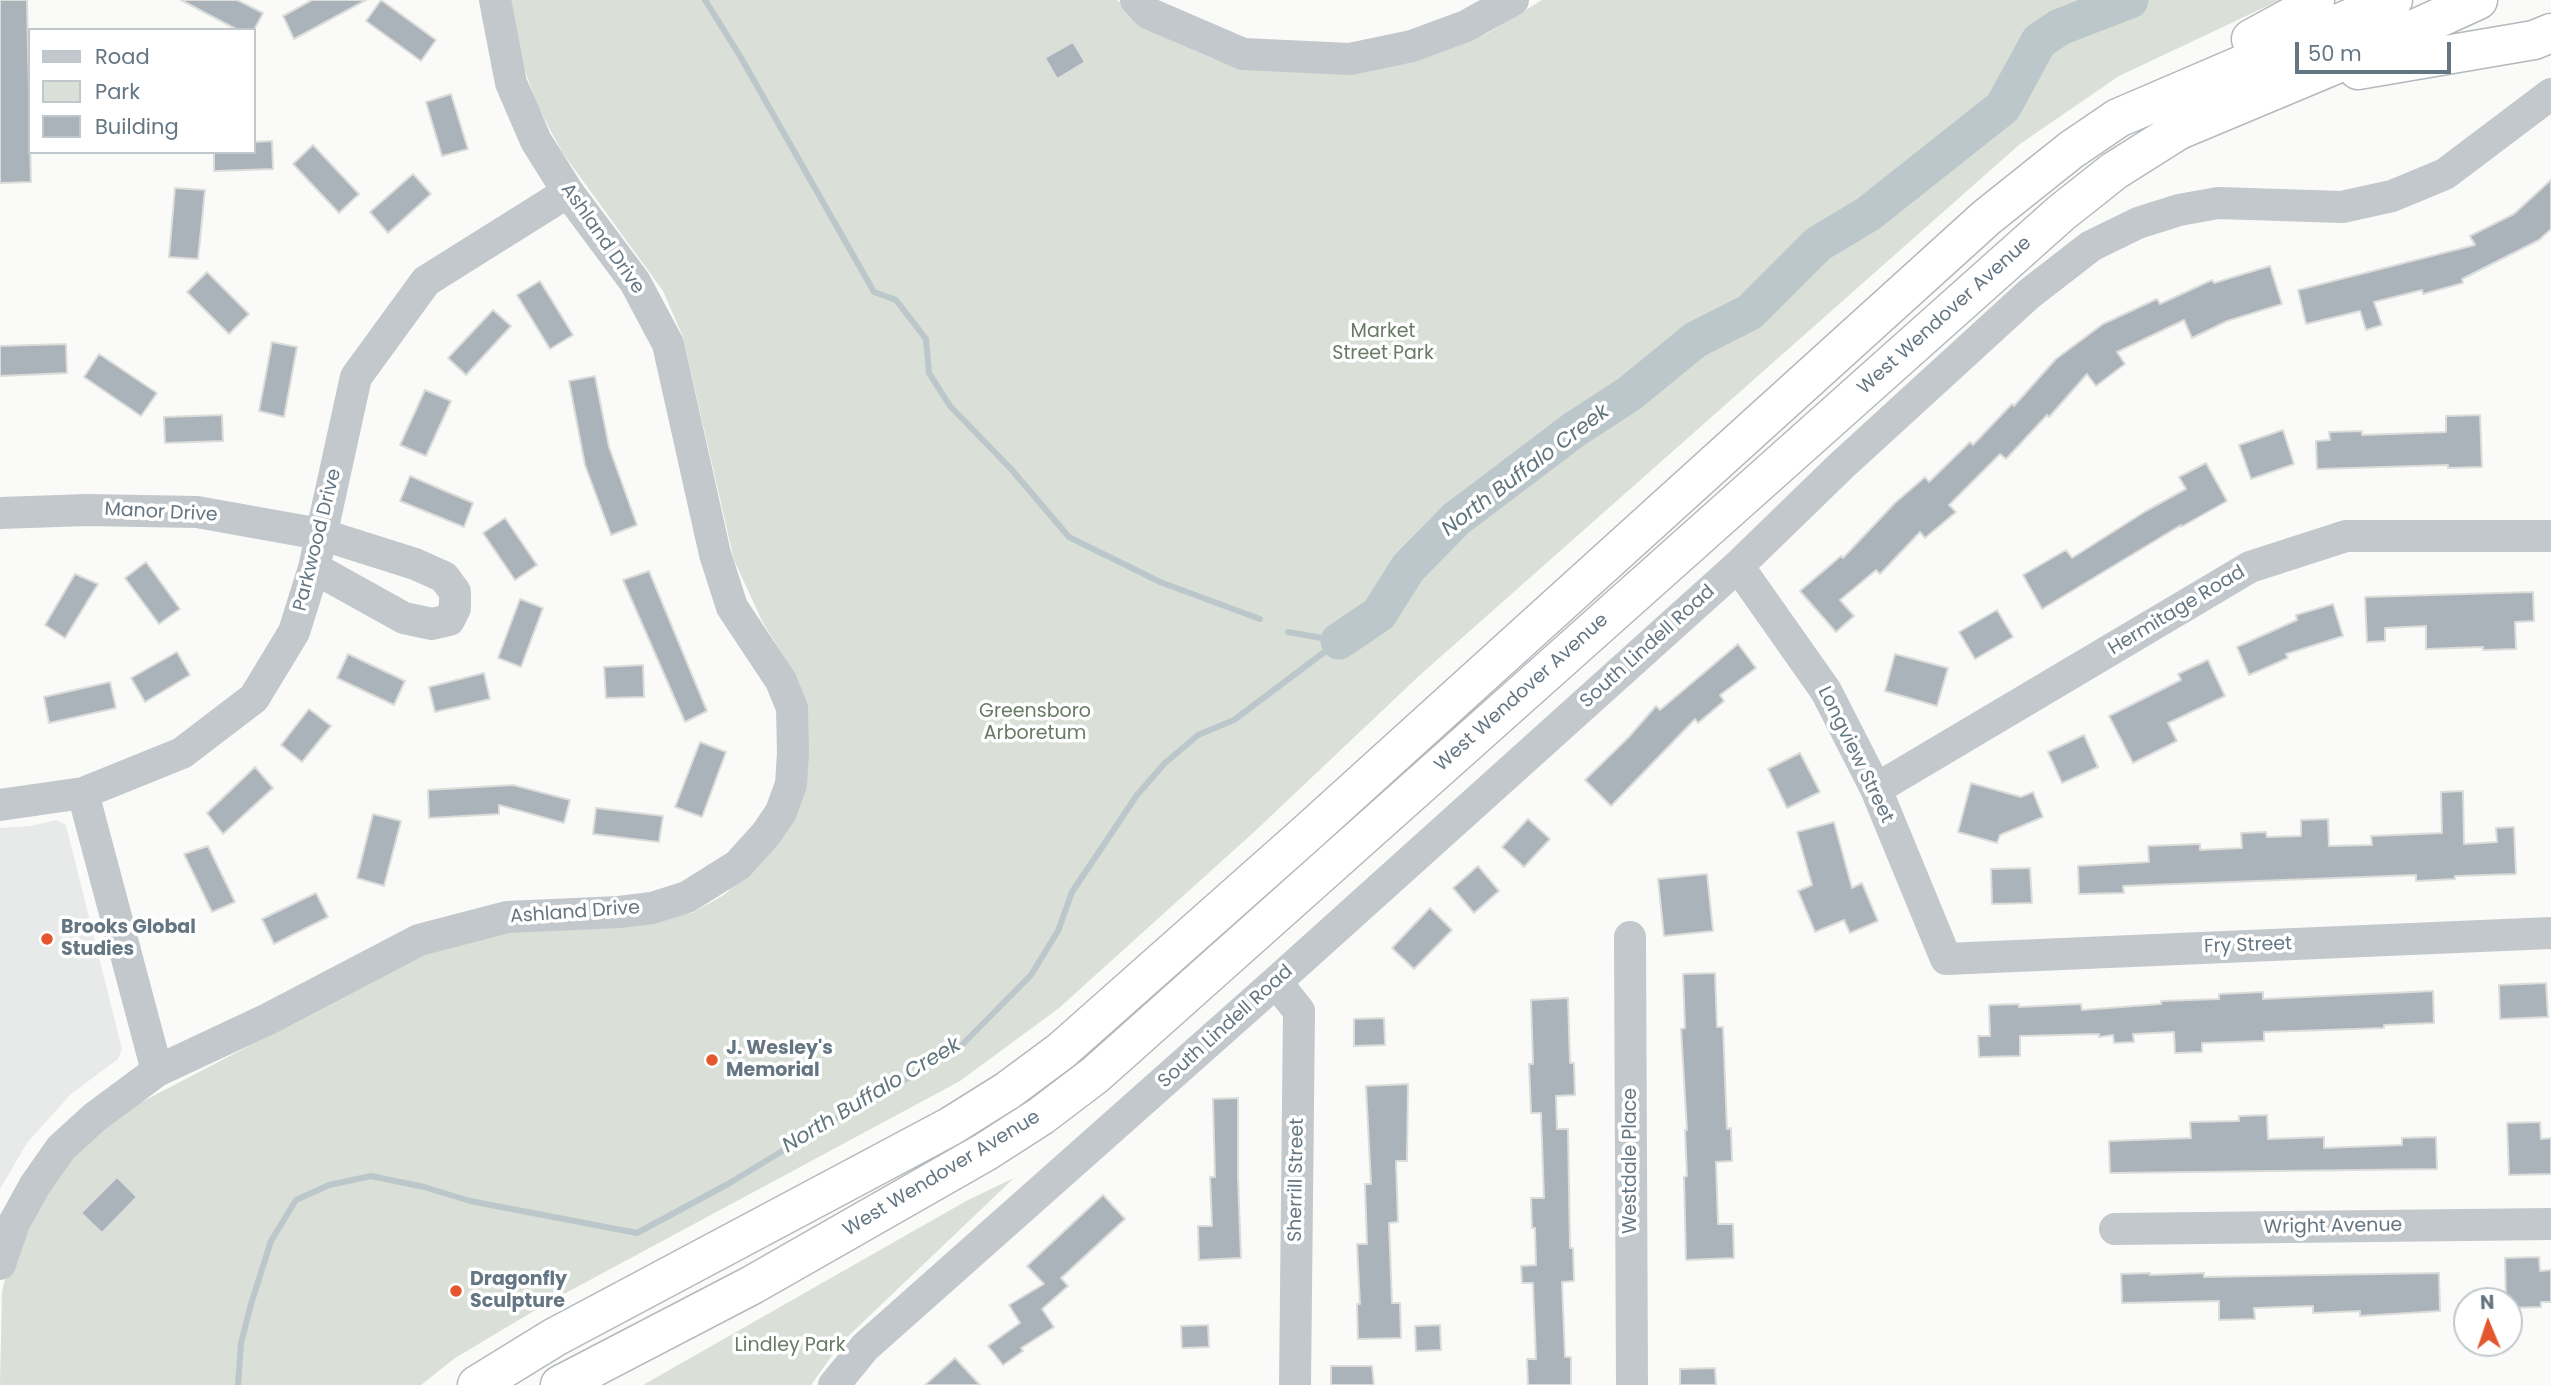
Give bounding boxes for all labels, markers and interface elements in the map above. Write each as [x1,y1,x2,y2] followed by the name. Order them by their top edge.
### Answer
[28,28,256,154] legend
[2299,28,2455,72] scale bar
[2308,39,2362,68] text: 50 m
[95,42,150,71] text: Road
[95,77,140,106] text: Park
[95,112,179,141] text: Building
[555,179,649,299] street label: Ashland Drive
[1854,232,2036,400] street label: West Wendover Avenue
[1332,321,1434,365] park label: Market Street Park
[1437,400,1615,542] water label: North Buffalo Creek
[289,466,347,614] street label: Parkwood Drive
[104,499,218,527] street label: Manor Drive
[2105,561,2249,661] street label: Hermitage Road
[1576,581,1720,713] street label: South Lindell Road
[1431,609,1613,777] street label: West Wendover Avenue
[1812,683,1898,827] street label: Longview Street
[979,701,1091,745] park label: Greensboro Arboretum
[509,897,641,929] street label: Ashland Drive
[61,917,196,961] place label: Brooks Global Studies
[39,931,55,947] marker: Brooks Global Studies
[2204,933,2292,959] street label: Fry Street
[1154,961,1298,1093] street label: South Lindell Road
[778,1033,966,1159] water label: North Buffalo Creek
[726,1038,833,1082] place label: J. Wesley's Memorial
[704,1052,720,1068] marker: J. Wesley's Memorial
[1620,1088,1642,1234] street label: Westdale Place
[839,1106,1045,1242] street label: West Wendover Avenue
[1285,1118,1309,1242] street label: Sherrill Street
[2263,1214,2403,1240] street label: Wright Avenue
[470,1269,567,1313] place label: Dragonfly Sculpture
[448,1283,464,1299] marker: Dragonfly Sculpture
[2453,1287,2523,1357] north arrow
[2480,1289,2495,1316] text: N
[735,1335,845,1357] park label: Lindley Park

